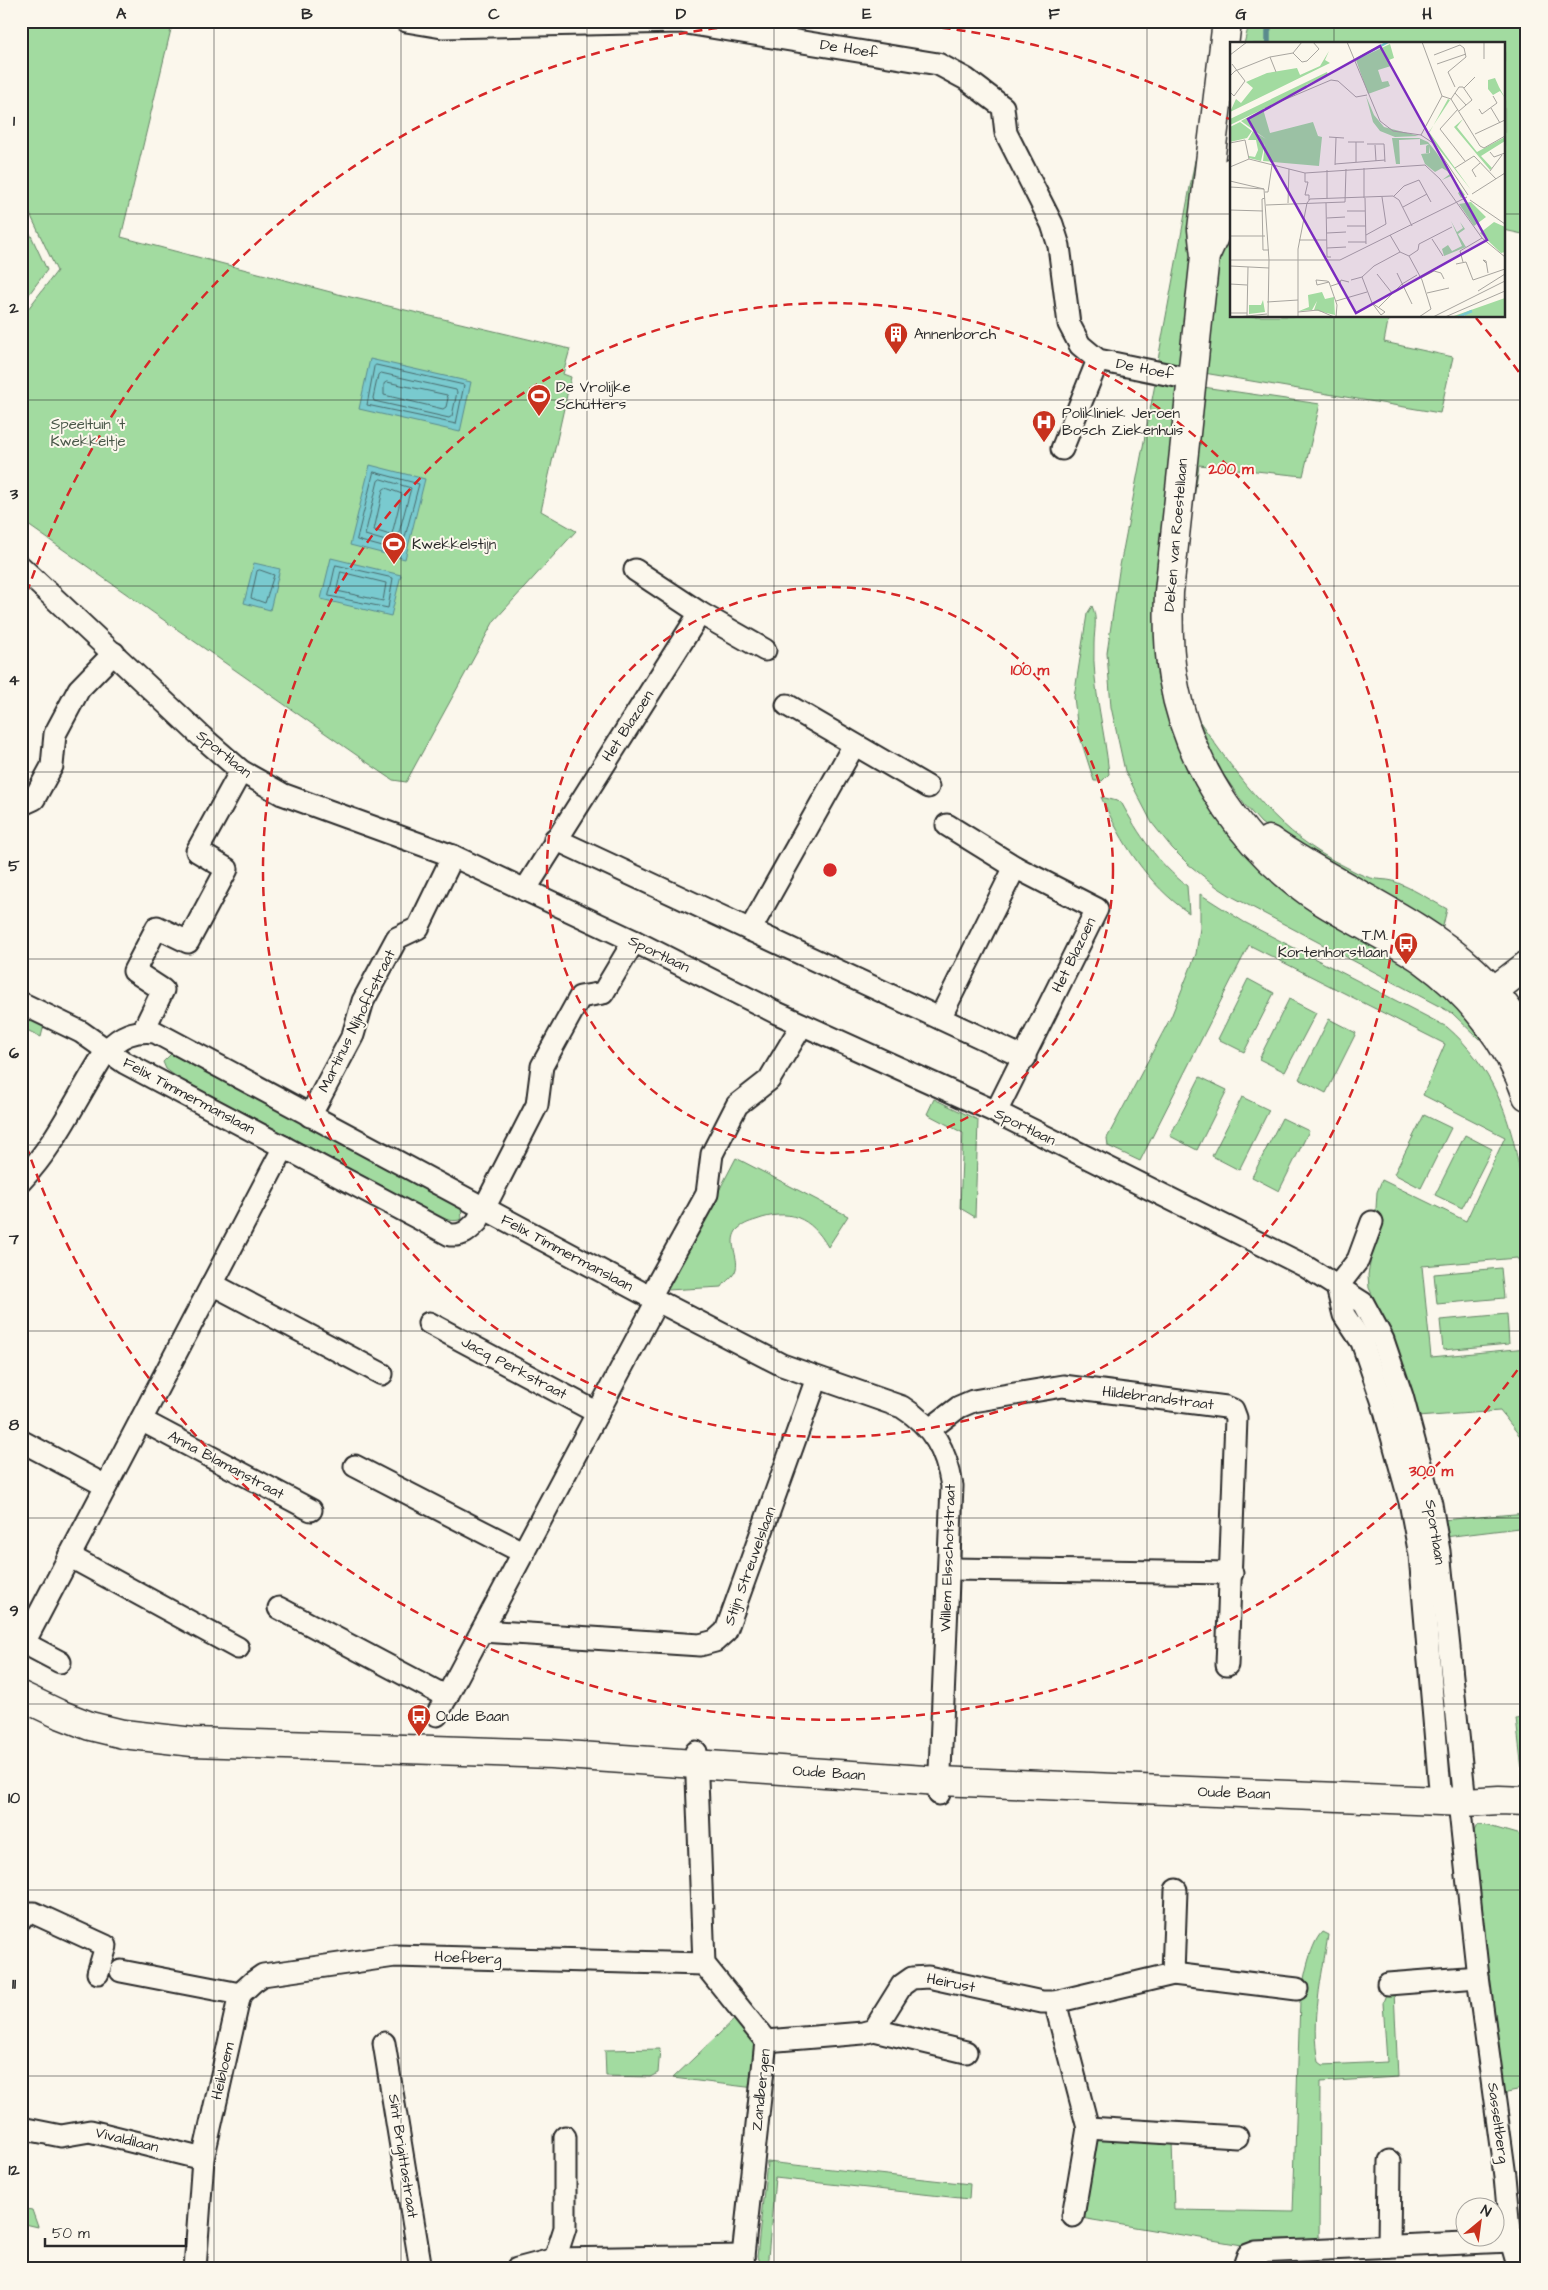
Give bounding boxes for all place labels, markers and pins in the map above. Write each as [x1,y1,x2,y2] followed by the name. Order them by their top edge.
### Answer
[883,321,909,355] building icon: Annenborch
[914,324,997,345] place label: Annenborch
[556,377,631,415] place label: De Vrolijke Schutters
[526,383,552,417] sports icon: De Vrolijke Schutters
[1062,403,1184,441] place label: Polikliniek Jeroen Bosch Ziekenhuis
[1031,409,1057,443] hospital icon: Polikliniek Jeroen Bosch Ziekenhuis
[381,531,407,565] sports icon: Kwekkelstijn
[412,534,497,555] place label: Kwekkelstijn
[821,861,839,879] centre of rings
[1278,925,1388,963] place label: T.M. Kortenhorstlaan
[1393,931,1419,965] bus stop icon: T.M. Kortenhorstlaan
[406,1703,432,1737] bus stop icon: Oude Baan
[436,1706,509,1727] place label: Oude Baan

